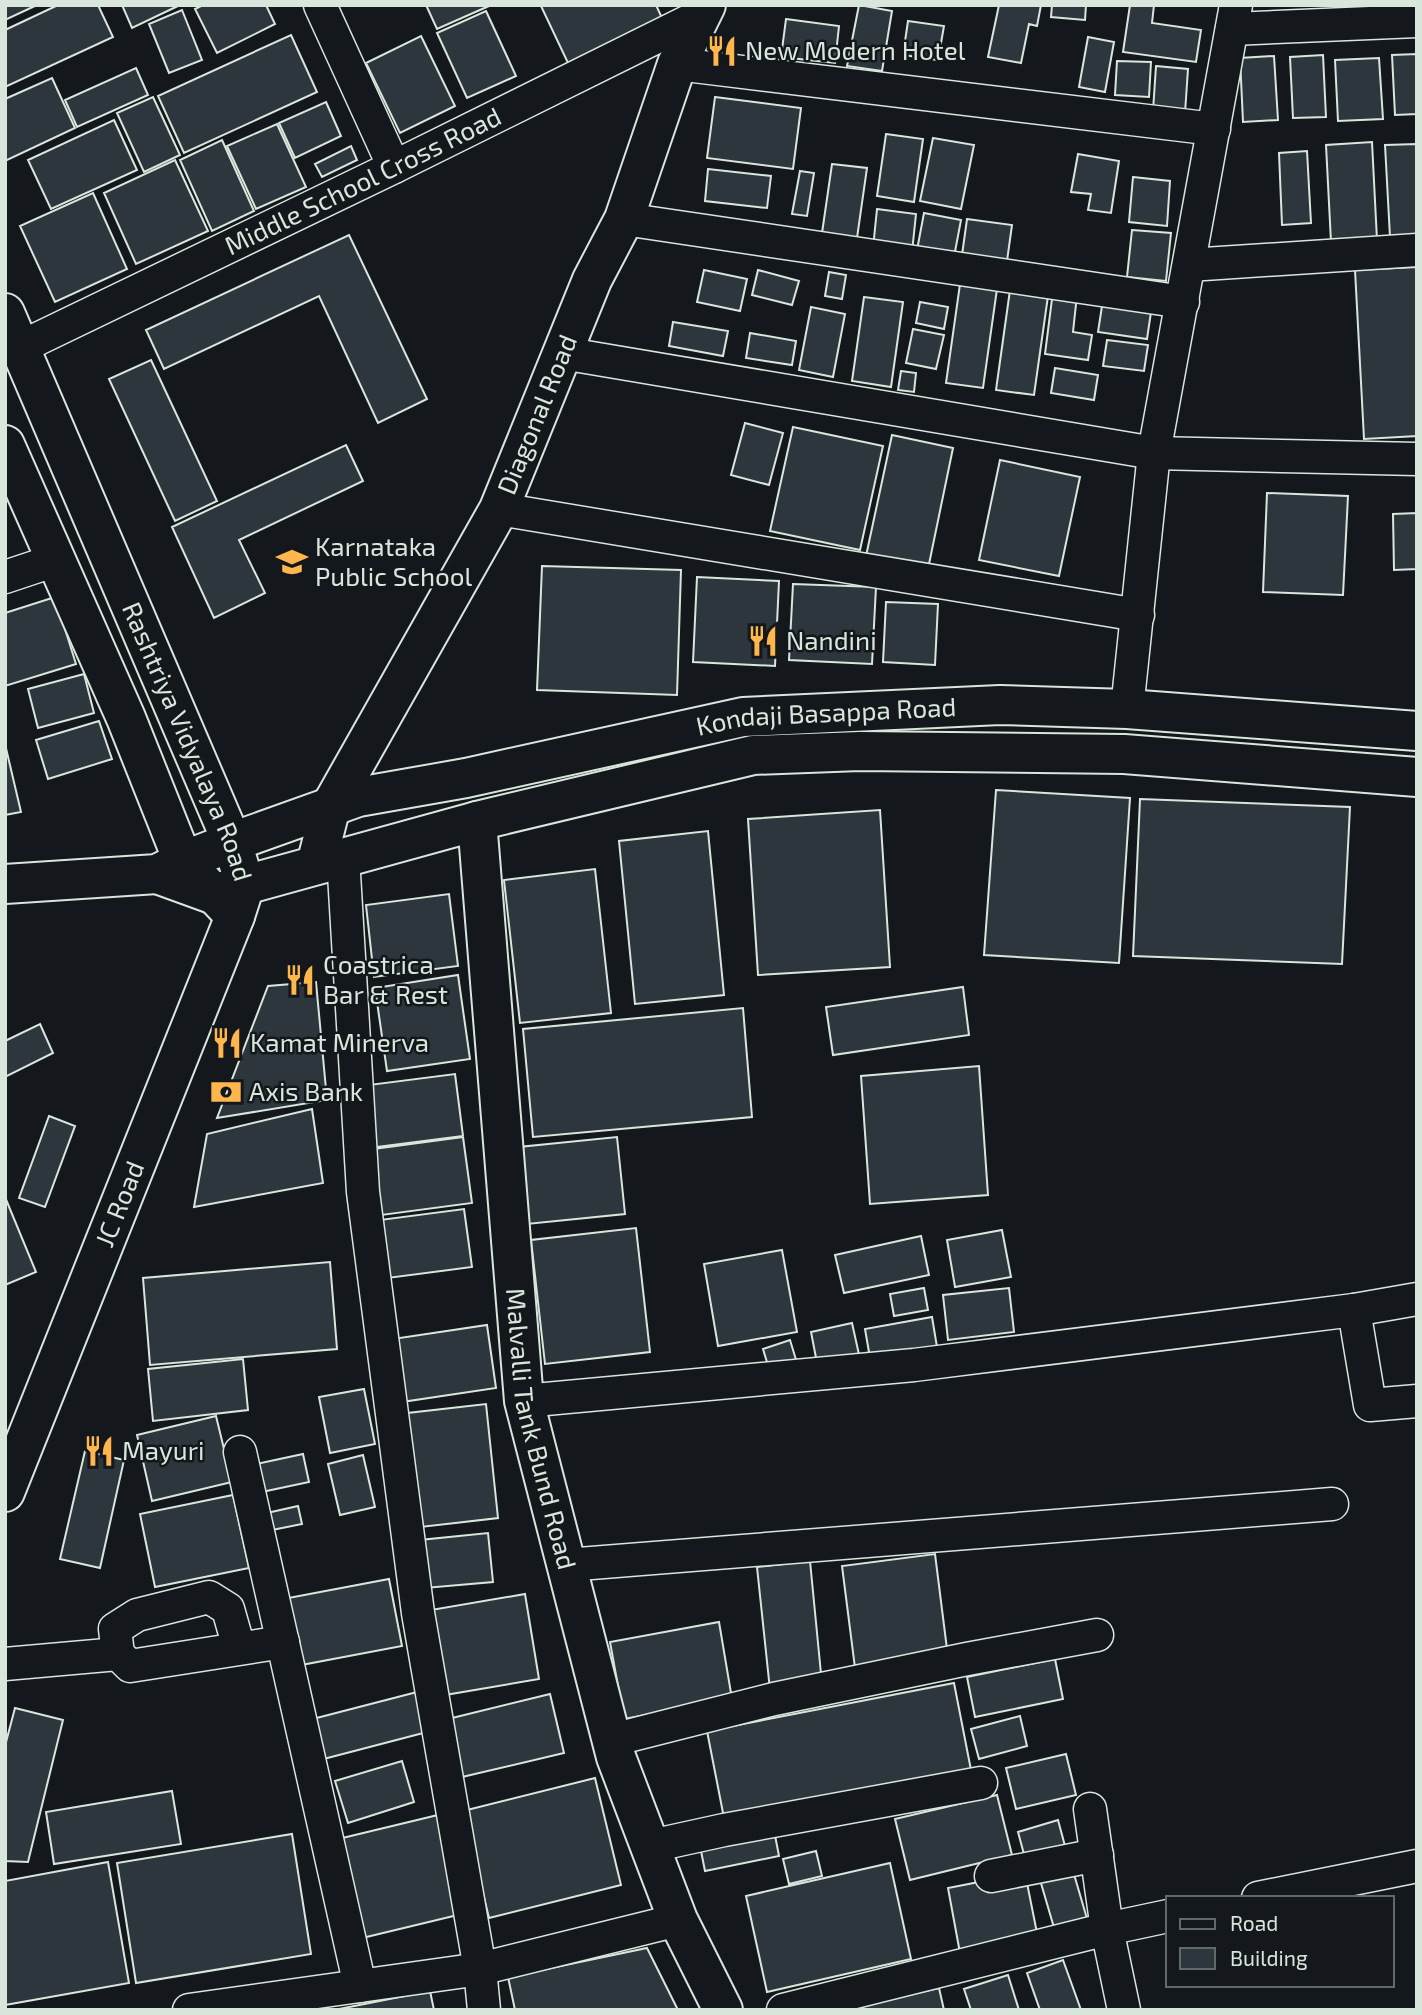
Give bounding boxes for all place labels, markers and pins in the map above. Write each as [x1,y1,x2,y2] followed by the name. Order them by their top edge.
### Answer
[705,34,739,68] restaurant icon: New Modern Hotel
[745,34,966,65] place label: New Modern Hotel
[315,530,473,591] place label: Karnataka Public School
[275,545,309,579] school or university icon: Karnataka Public School
[746,624,780,658] restaurant icon: Nandini
[786,624,877,655] place label: Nandini
[323,948,448,1009] place label: Coastrica Bar & Rest
[283,963,317,997] restaurant icon: Coastrica Bar & Rest
[210,1026,244,1060] restaurant icon: Kamat Minerva
[250,1026,429,1057] place label: Kamat Minerva
[209,1075,243,1109] bank icon: Axis Bank
[249,1075,363,1106] place label: Axis Bank
[82,1434,116,1468] restaurant icon: Mayuri
[122,1434,205,1465] place label: Mayuri

